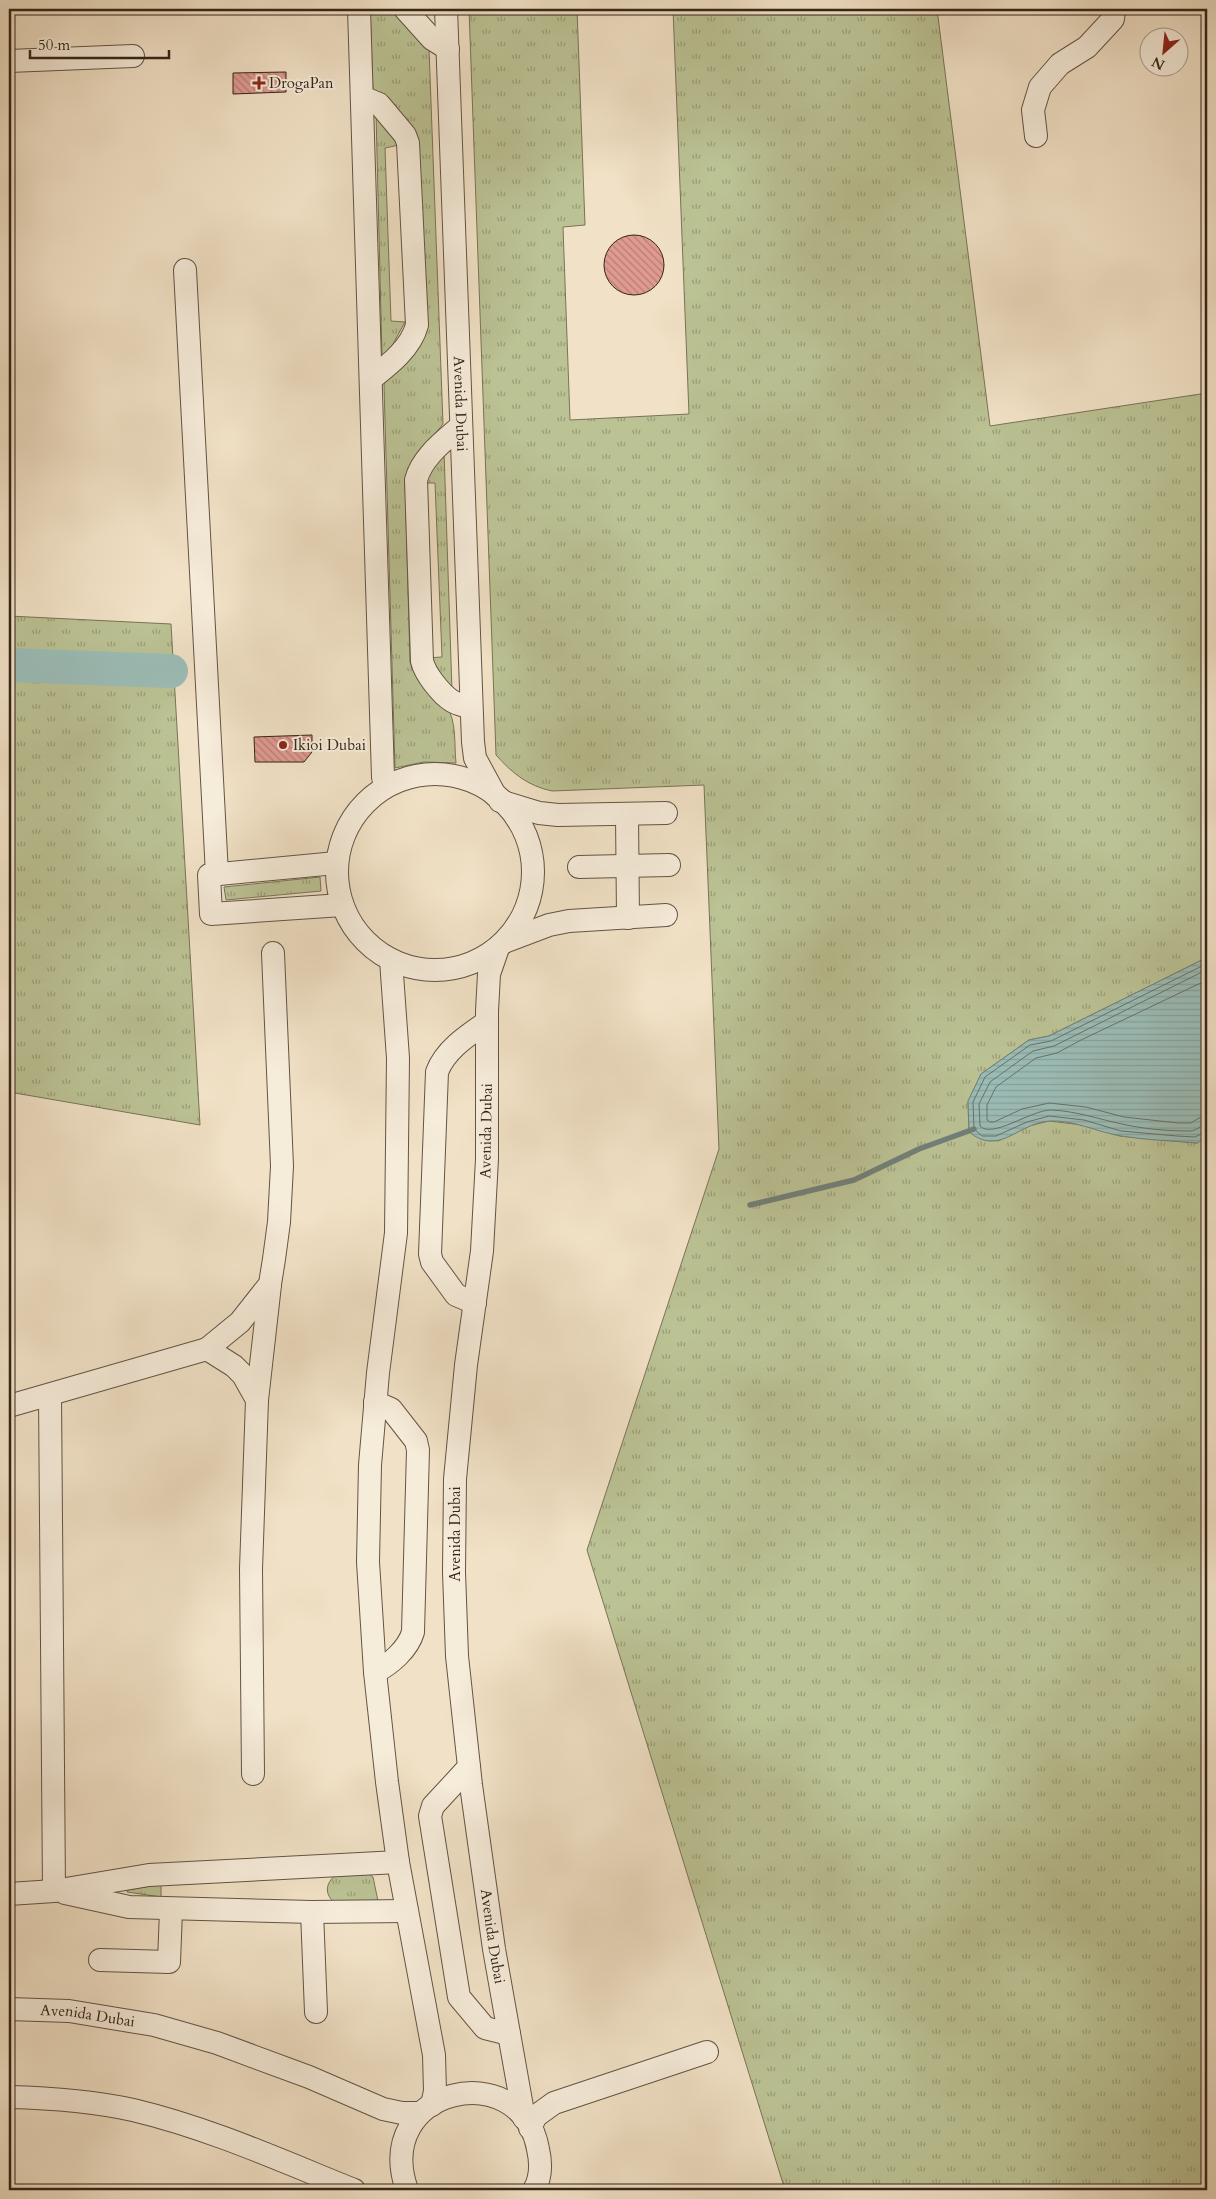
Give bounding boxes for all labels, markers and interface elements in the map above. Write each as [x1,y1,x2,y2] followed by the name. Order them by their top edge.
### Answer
[30,28,169,60] scale bar
[1138,28,1188,78] north arrow
[38,35,70,55] text: 50 m
[1149,52,1168,74] text: N
[269,73,334,93] place label: DrogaPan
[253,77,265,89] marker: DrogaPan
[449,356,472,452] street label: Avenida Dubai
[293,735,366,755] place label: Ikioi Dubai
[277,739,289,751] marker: Ikioi Dubai
[475,1083,497,1179] street label: Avenida Dubai
[445,1486,465,1582] street label: Avenida Dubai
[476,1888,510,1985] street label: Avenida Dubai
[40,2000,136,2032] street label: Avenida Dubai

